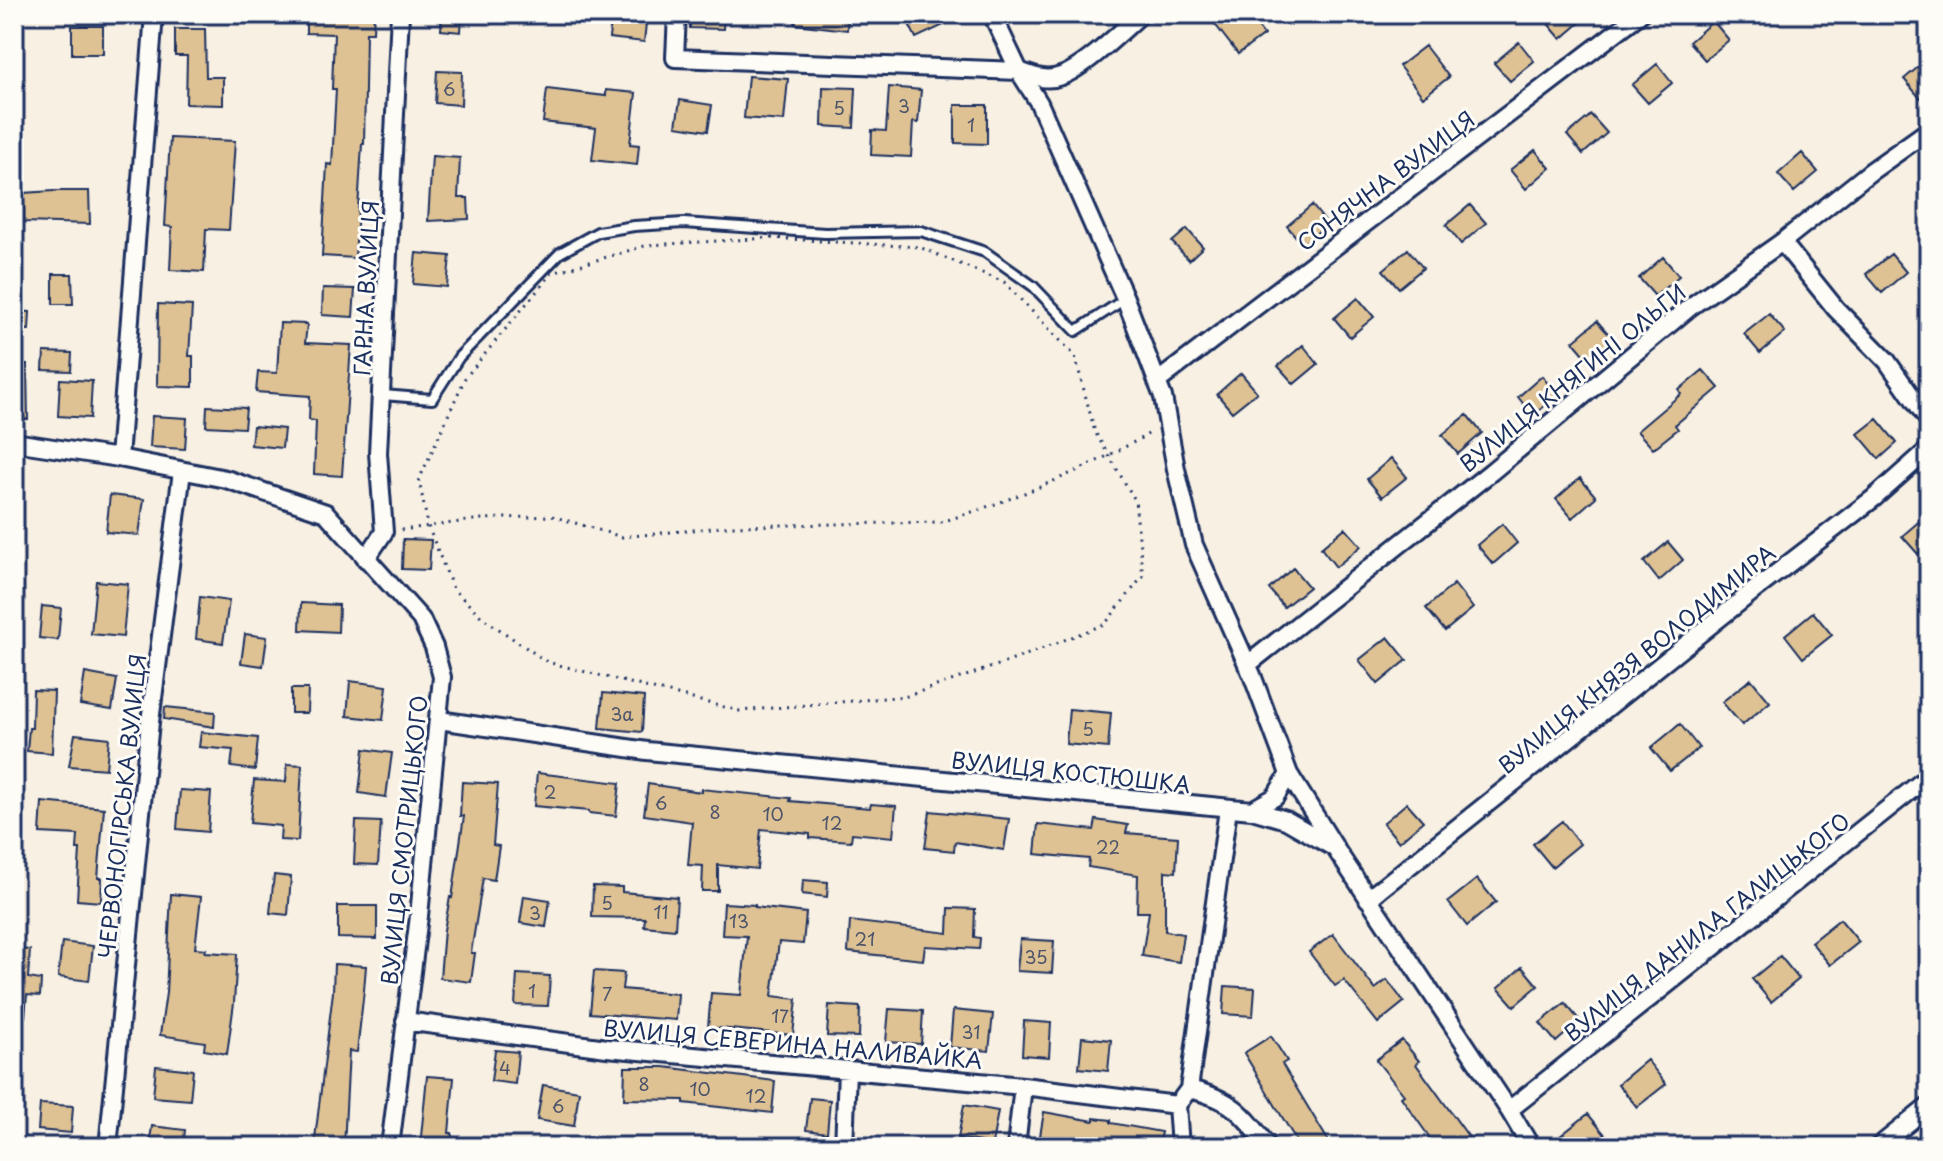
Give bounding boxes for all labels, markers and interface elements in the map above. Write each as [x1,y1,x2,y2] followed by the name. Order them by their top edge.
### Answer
[443,75,455,102] house number: 6
[898,92,910,119] house number: 3
[833,94,845,121] house number: 5
[1289,102,1481,258] street label: СОНЯЧНА ВУЛИЦЯ
[967,111,975,138] house number: 1
[344,199,386,377] street label: ГАРНА ВУЛИЦЯ
[1452,275,1692,479] street label: ВУЛИЦЯ КНЯГИНІ ОЛЬГИ
[1490,536,1782,780] street label: ВУЛИЦЯ КНЯЗЯ ВОЛОДИМИРА
[89,652,153,960] street label: ЧЕРВОНОГІРСЬКА ВУЛИЦЯ
[371,693,435,987] street label: ВУЛИЦЯ СМОТРИЦЬКОГО
[610,700,634,727] house number: 3а
[1082,715,1094,742] house number: 5
[950,742,1192,800] street label: ВУЛИЦЯ КОСТЮШКА
[544,778,556,805] house number: 2
[655,789,667,816] house number: 6
[709,798,721,825] house number: 8
[762,800,784,827] house number: 10
[1556,804,1856,1048] street label: ВУЛИЦЯ ДАНИЛА ГАЛИЦЬКОГО
[822,809,842,836] house number: 12
[1096,833,1120,860] house number: 22
[601,889,613,916] house number: 5
[653,898,669,925] house number: 11
[529,899,541,926] house number: 3
[729,907,749,934] house number: 13
[855,925,875,952] house number: 21
[1024,943,1048,970] house number: 35
[528,977,536,1004] house number: 1
[602,980,612,1007] house number: 7
[771,1002,789,1029] house number: 17
[602,1010,984,1076] street label: ВУЛИЦЯ СЕВЕРИНА НАЛИВАЙКА
[962,1018,980,1045] house number: 31
[499,1054,511,1081] house number: 4
[638,1070,650,1097] house number: 8
[689,1075,711,1102] house number: 10
[746,1082,766,1109] house number: 12
[552,1092,564,1119] house number: 6

